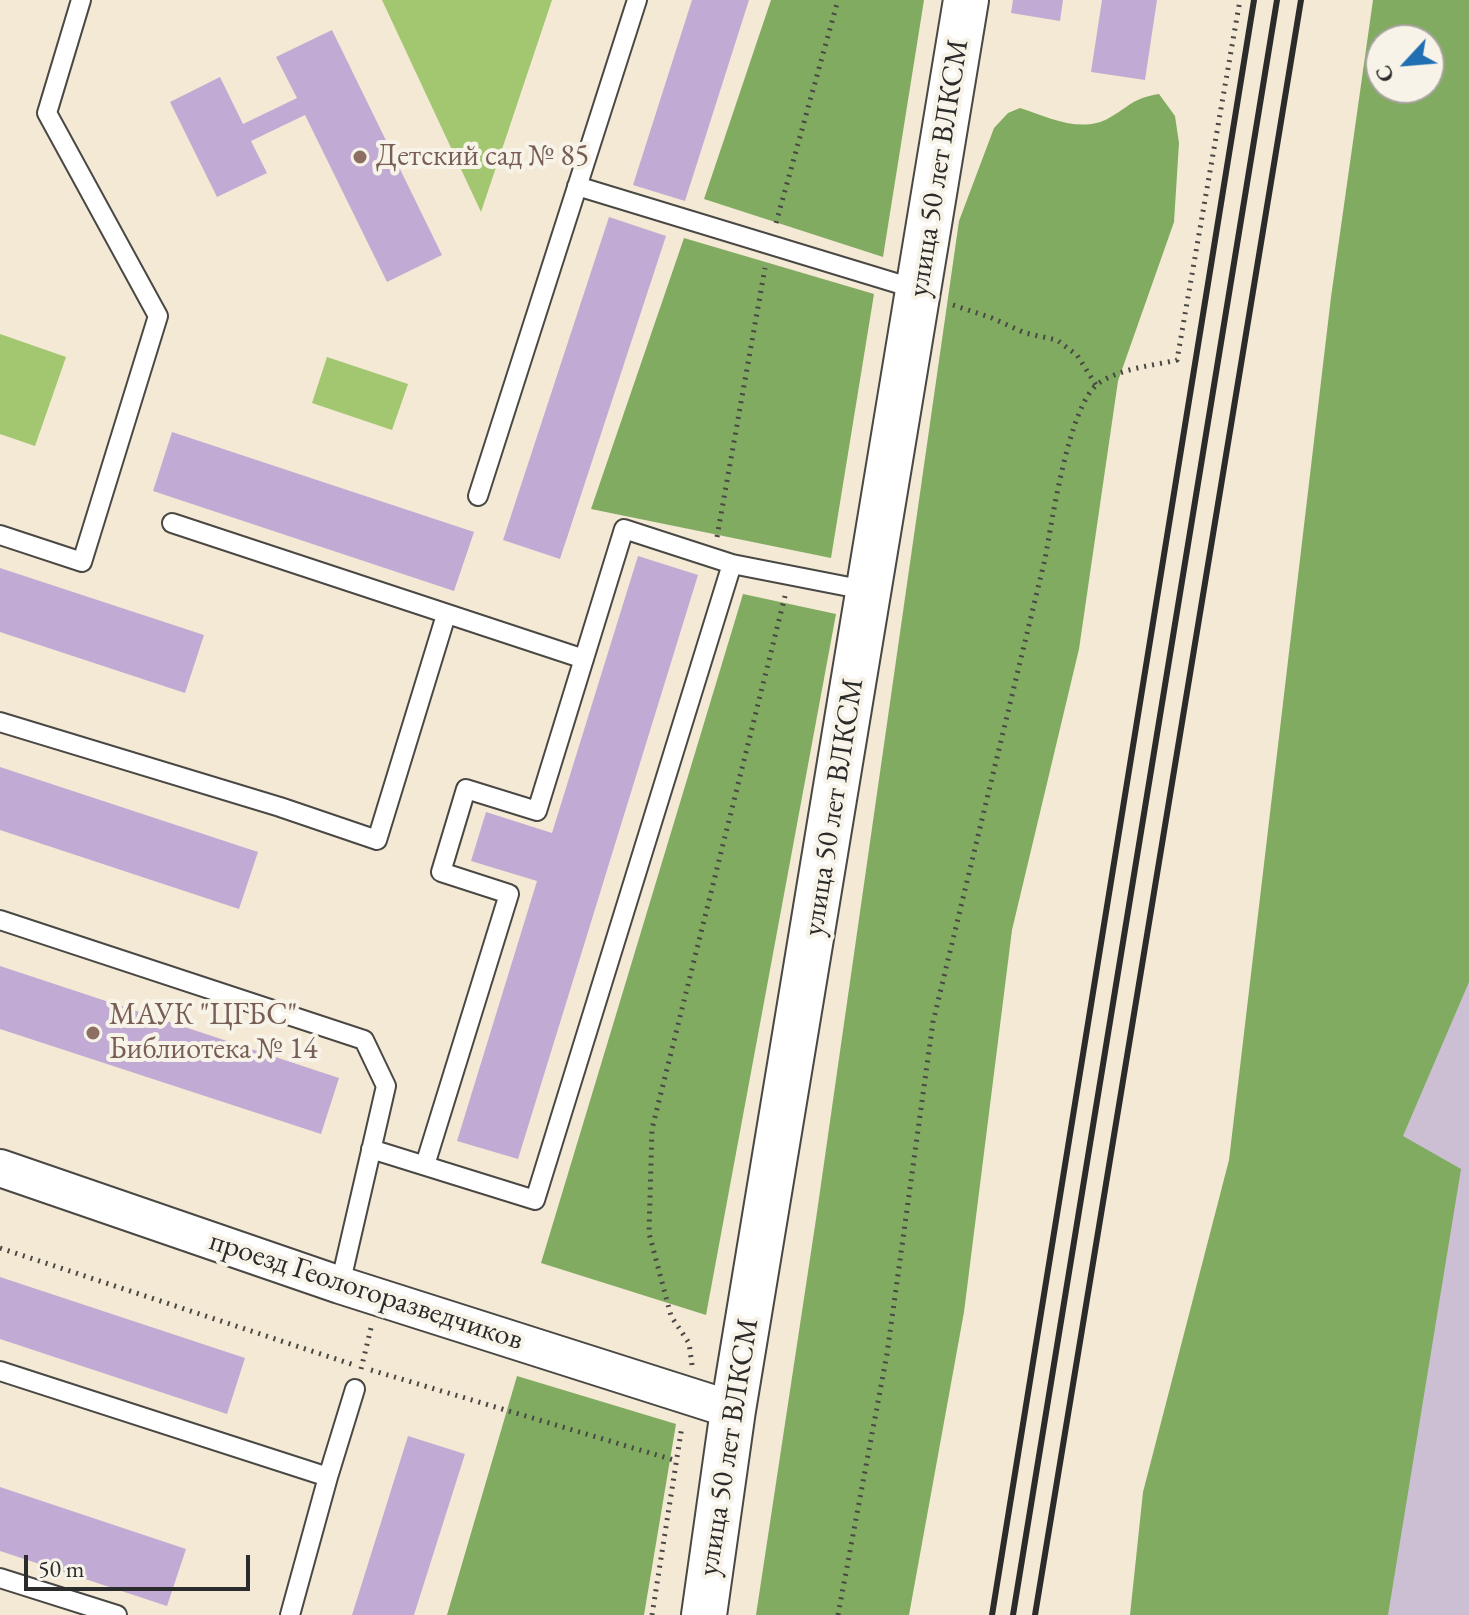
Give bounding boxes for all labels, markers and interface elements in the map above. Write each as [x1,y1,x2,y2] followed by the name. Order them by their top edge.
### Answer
[1365,24,1445,104] north arrow
[901,36,977,300] street label: улица 50 лет ВЛКСМ
[1368,60,1401,87] text: С
[376,139,589,175] place label: Детский сад № 85
[351,148,369,166] marker: Детский сад № 85
[796,675,872,939] street label: улица 50 лет ВЛКСМ
[109,998,318,1068] place label: МАУК "ЦГБС" Библиотека № 14
[84,1024,102,1042] marker: МАУК "ЦГБС" Библиотека № 14
[205,1223,527,1359] street label: проезд Геологоразведчиков
[691,1315,767,1579] street label: улица 50 лет ВЛКСМ
[28,1539,254,1589] scale bar
[38,1553,85,1584] text: 50 m

